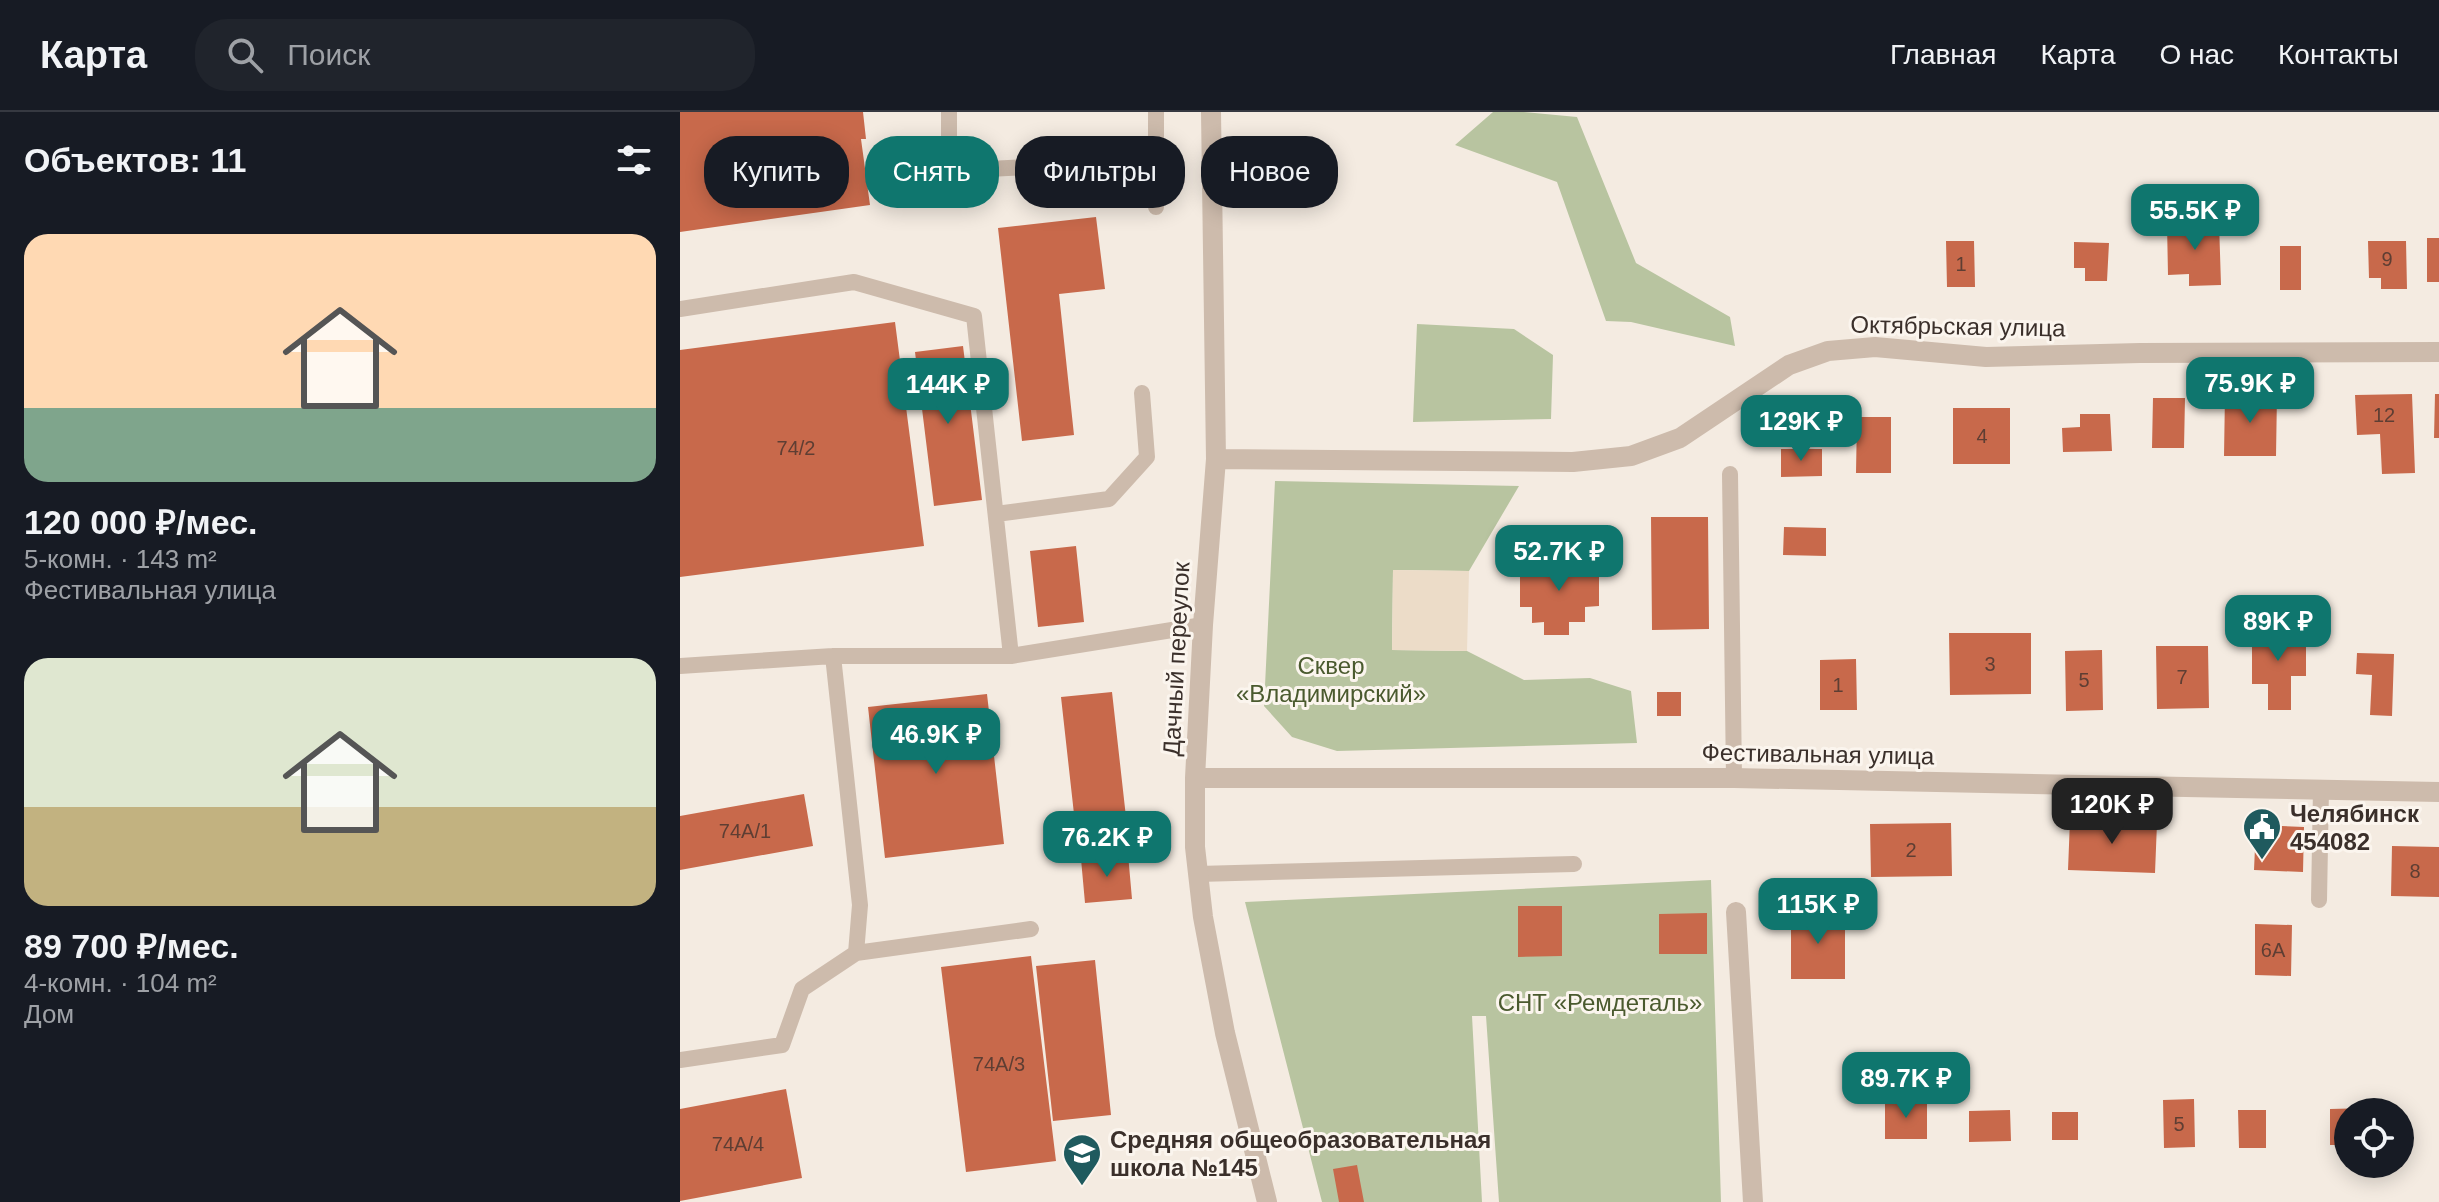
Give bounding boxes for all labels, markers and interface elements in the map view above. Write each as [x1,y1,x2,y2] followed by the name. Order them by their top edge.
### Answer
[195,19,755,91] search box
[223,33,267,77] icon: search
[40,34,147,76] text: Карта
[287,38,370,71] text: Поиск
[1890,39,1997,70] text: Главная
[2041,39,2115,70] text: Карта
[2159,39,2234,70] text: О нас
[2278,39,2399,70] text: Контакты
[704,136,849,208] chip: Купить
[865,136,999,208] chip: Снять
[1015,136,1185,208] chip: Фильтры
[1201,136,1338,208] chip: Новое
[612,138,656,182] icon: filters
[24,141,246,179] text: Объектов: 11
[2121,184,2269,252] pin: 55.5K ₽
[2149,195,2241,225] text: 55.5K ₽
[2381,248,2393,270] house number: 9
[1955,253,1967,275] house number: 1
[268,286,412,430] icon: home
[1850,311,2066,341] street label: Октябрьская улица
[2176,357,2324,425] pin: 75.9K ₽
[883,358,1013,426] pin: 144K ₽
[2204,368,2296,398] text: 75.9K ₽
[906,369,990,399] text: 144K ₽
[1736,395,1866,463] pin: 129K ₽
[2373,404,2395,426] house number: 12
[1759,406,1843,436] text: 129K ₽
[1976,425,1988,447] house number: 4
[777,437,815,459] house number: 74/2
[24,503,258,541] text: 120 000 ₽/мес.
[1485,525,1633,593] pin: 52.7K ₽
[1513,536,1605,566] text: 52.7K ₽
[24,544,217,574] text: 5-комн. · 143 m²
[1157,561,1195,757] street label: Дачный переулок
[24,575,276,605] text: Фестивальная улица
[2222,595,2334,663] pin: 89K ₽
[2243,606,2313,636] text: 89K ₽
[1236,652,1426,707] park label: Сквер «Владимирский»
[1984,653,1996,675] house number: 3
[2176,666,2188,688] house number: 7
[2078,669,2090,691] house number: 5
[1832,674,1844,696] house number: 1
[862,708,1010,776] pin: 46.9K ₽
[268,710,412,854] icon: home
[890,719,982,749] text: 46.9K ₽
[1701,738,1935,770] street label: Фестивальная улица
[2047,778,2177,846] pin: 120K ₽
[2070,789,2154,819] text: 120K ₽
[2290,800,2420,855] place label: Челябинск 454082
[2241,806,2283,861] public building icon: Челябинск 454082
[1033,811,1181,879] pin: 76.2K ₽
[719,820,771,842] house number: 74А/1
[1061,822,1153,852] text: 76.2K ₽
[1905,839,1917,861] house number: 2
[2409,860,2421,882] house number: 8
[1753,878,1883,946] pin: 115K ₽
[1776,889,1860,919] text: 115K ₽
[24,927,239,965] text: 89 700 ₽/мес.
[2261,939,2286,961] house number: 6А
[24,968,217,998] text: 4-комн. · 104 m²
[1498,989,1702,1016] park label: СНТ «Ремдеталь»
[24,999,74,1029] text: Дом
[1832,1052,1980,1120] pin: 89.7K ₽
[973,1053,1025,1075] house number: 74А/3
[1860,1063,1952,1093] text: 89.7K ₽
[2334,1098,2414,1178] map controls
[2334,1098,2414,1178] button: locate
[2173,1113,2185,1135] house number: 5
[1110,1126,1491,1181] place label: Средняя общеобразовательная школа №145
[1061,1132,1103,1187] school or university icon: Средняя общеобразовательная школа №145
[712,1133,764,1155] house number: 74А/4

